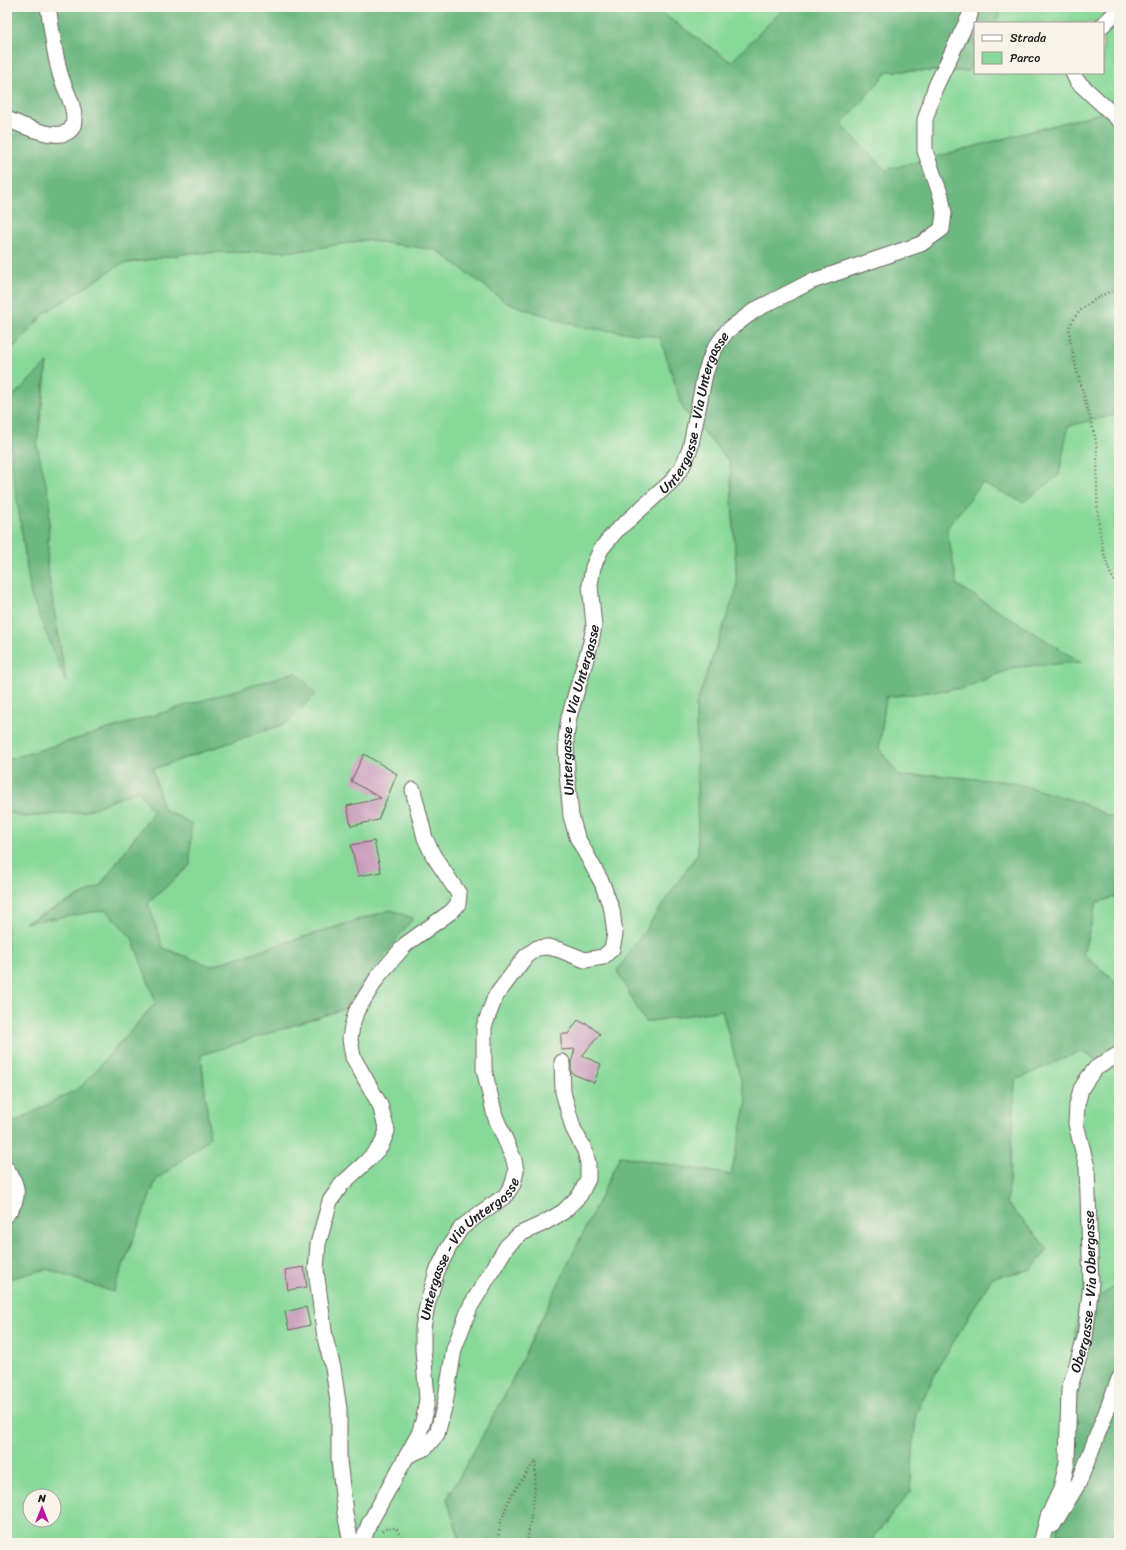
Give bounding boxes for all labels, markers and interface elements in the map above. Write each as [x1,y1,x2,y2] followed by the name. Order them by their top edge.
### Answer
[974,22,1104,74] legend
[1010,27,1047,49] text: Strada
[1010,47,1040,69] text: Parco
[653,326,736,501] street label: Untergasse - Via Untergasse
[554,622,607,797] street label: Untergasse - Via Untergasse
[413,1175,527,1322] street label: Untergasse - Via Untergasse
[1063,1210,1104,1376] street label: Obergasse - Via Obergasse
[22,1488,62,1528] north arrow
[37,1489,46,1508] text: N

